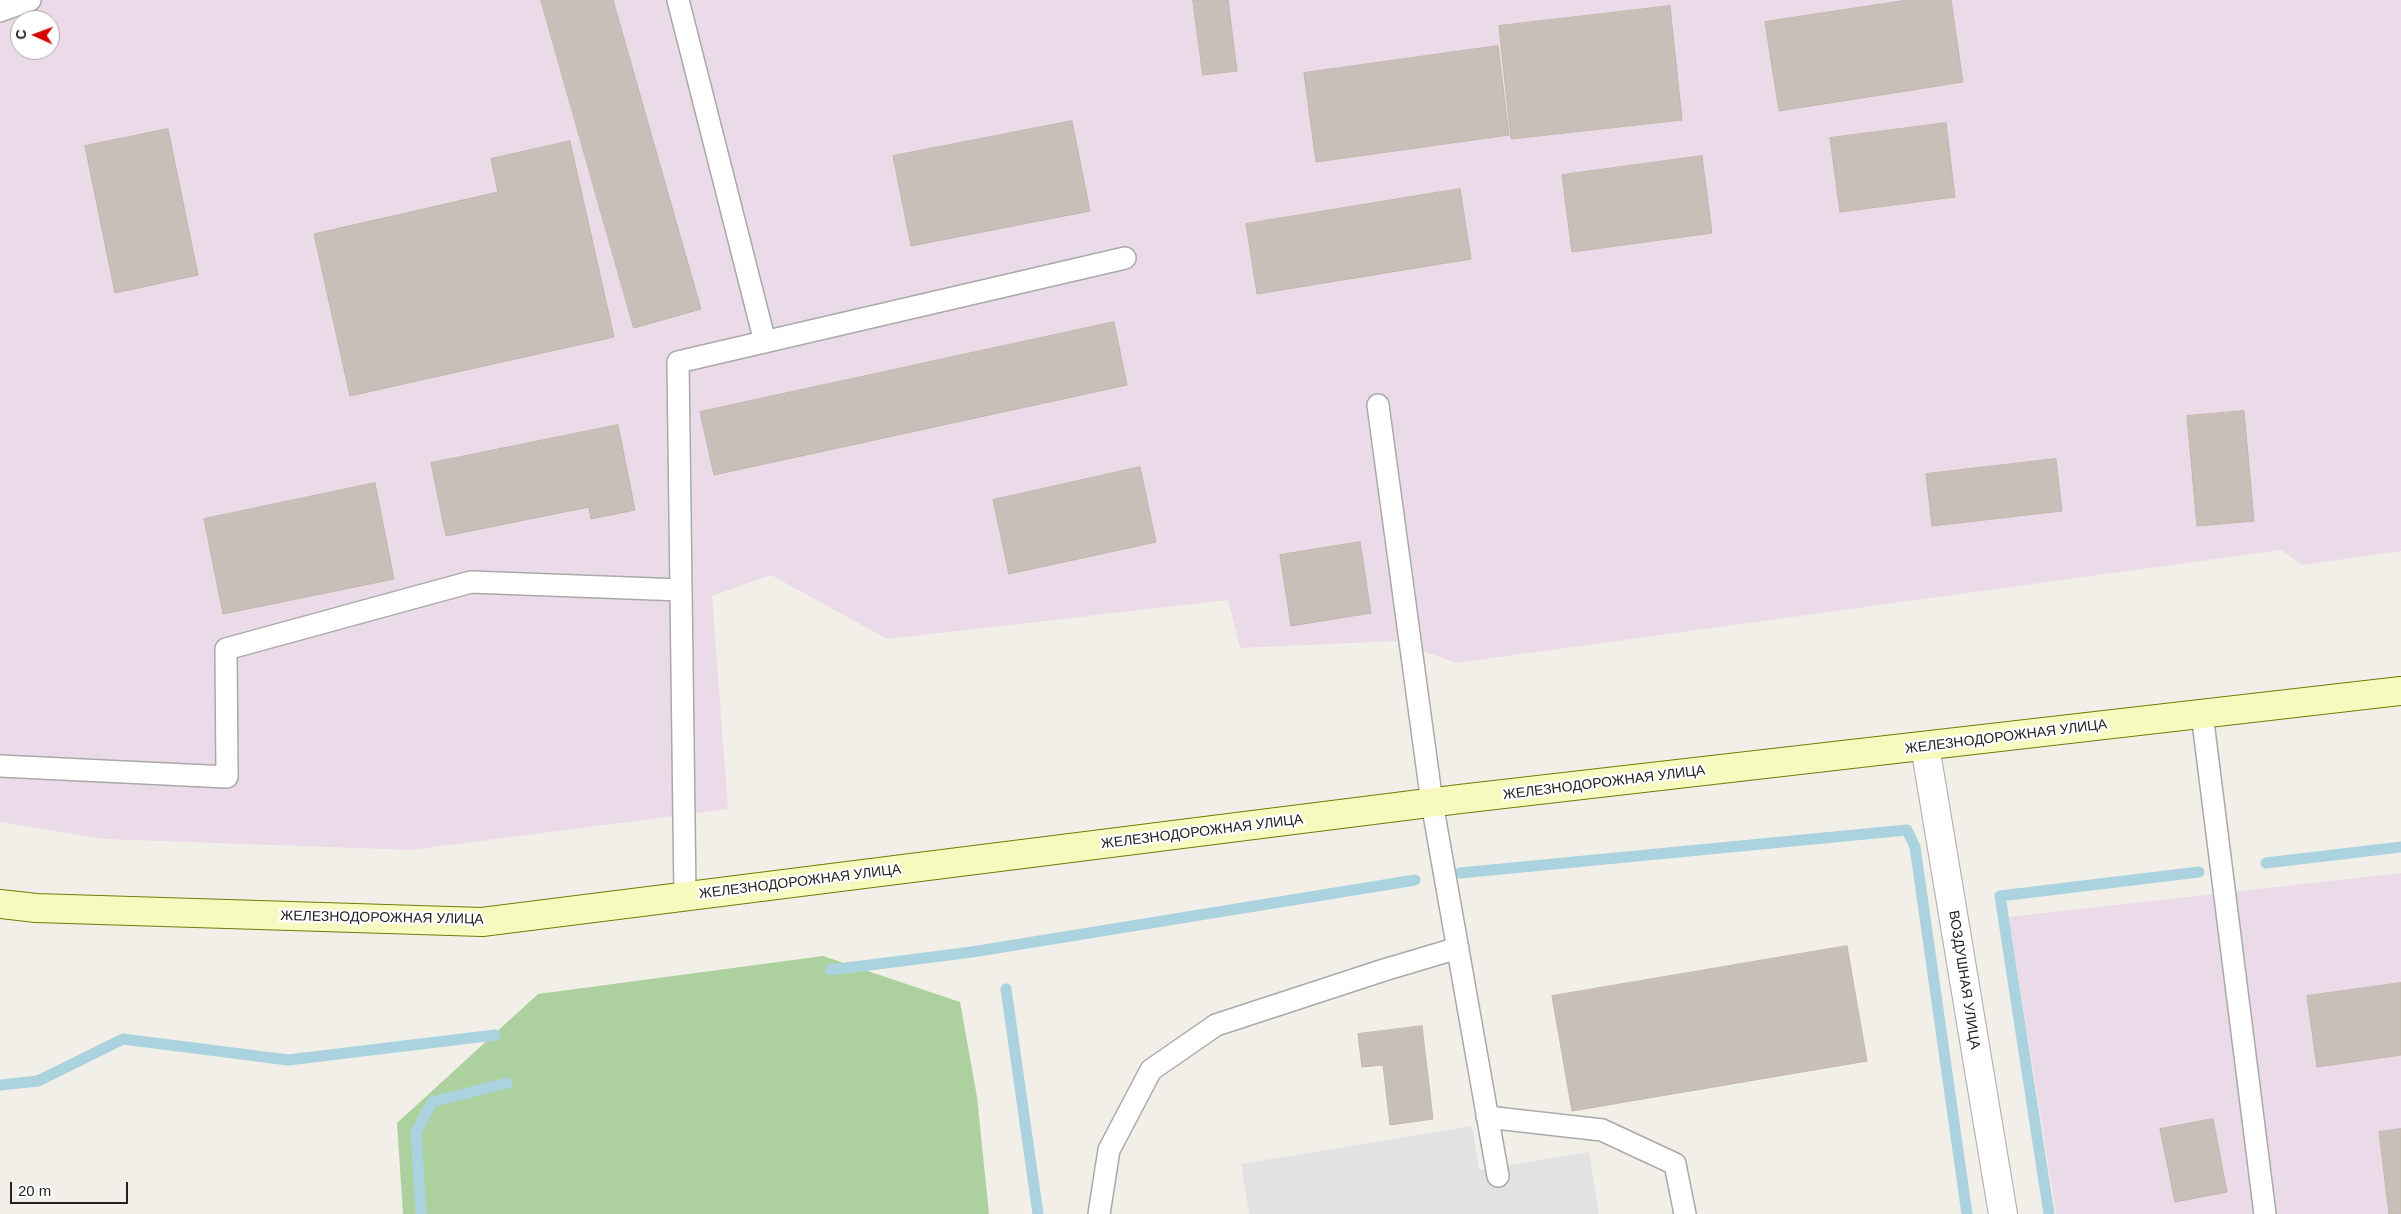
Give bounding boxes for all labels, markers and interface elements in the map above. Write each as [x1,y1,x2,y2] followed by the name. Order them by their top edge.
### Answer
[10,10,60,60] north arrow
[13,29,29,40] text: С
[1904,716,2108,758] street label: ЖЕЛЕЗНОДОРОЖНАЯ УЛИЦА
[1502,762,1706,804] street label: ЖЕЛЕЗНОДОРОЖНАЯ УЛИЦА
[1100,811,1304,853] street label: ЖЕЛЕЗНОДОРОЖНАЯ УЛИЦА
[698,861,902,903] street label: ЖЕЛЕЗНОДОРОЖНАЯ УЛИЦА
[280,908,484,928] street label: ЖЕЛЕЗНОДОРОЖНАЯ УЛИЦА
[1945,909,1983,1051] street label: ВОЗДУШНАЯ УЛИЦА
[12,1172,130,1204] scale bar
[18,1182,51,1199] text: 20 m

